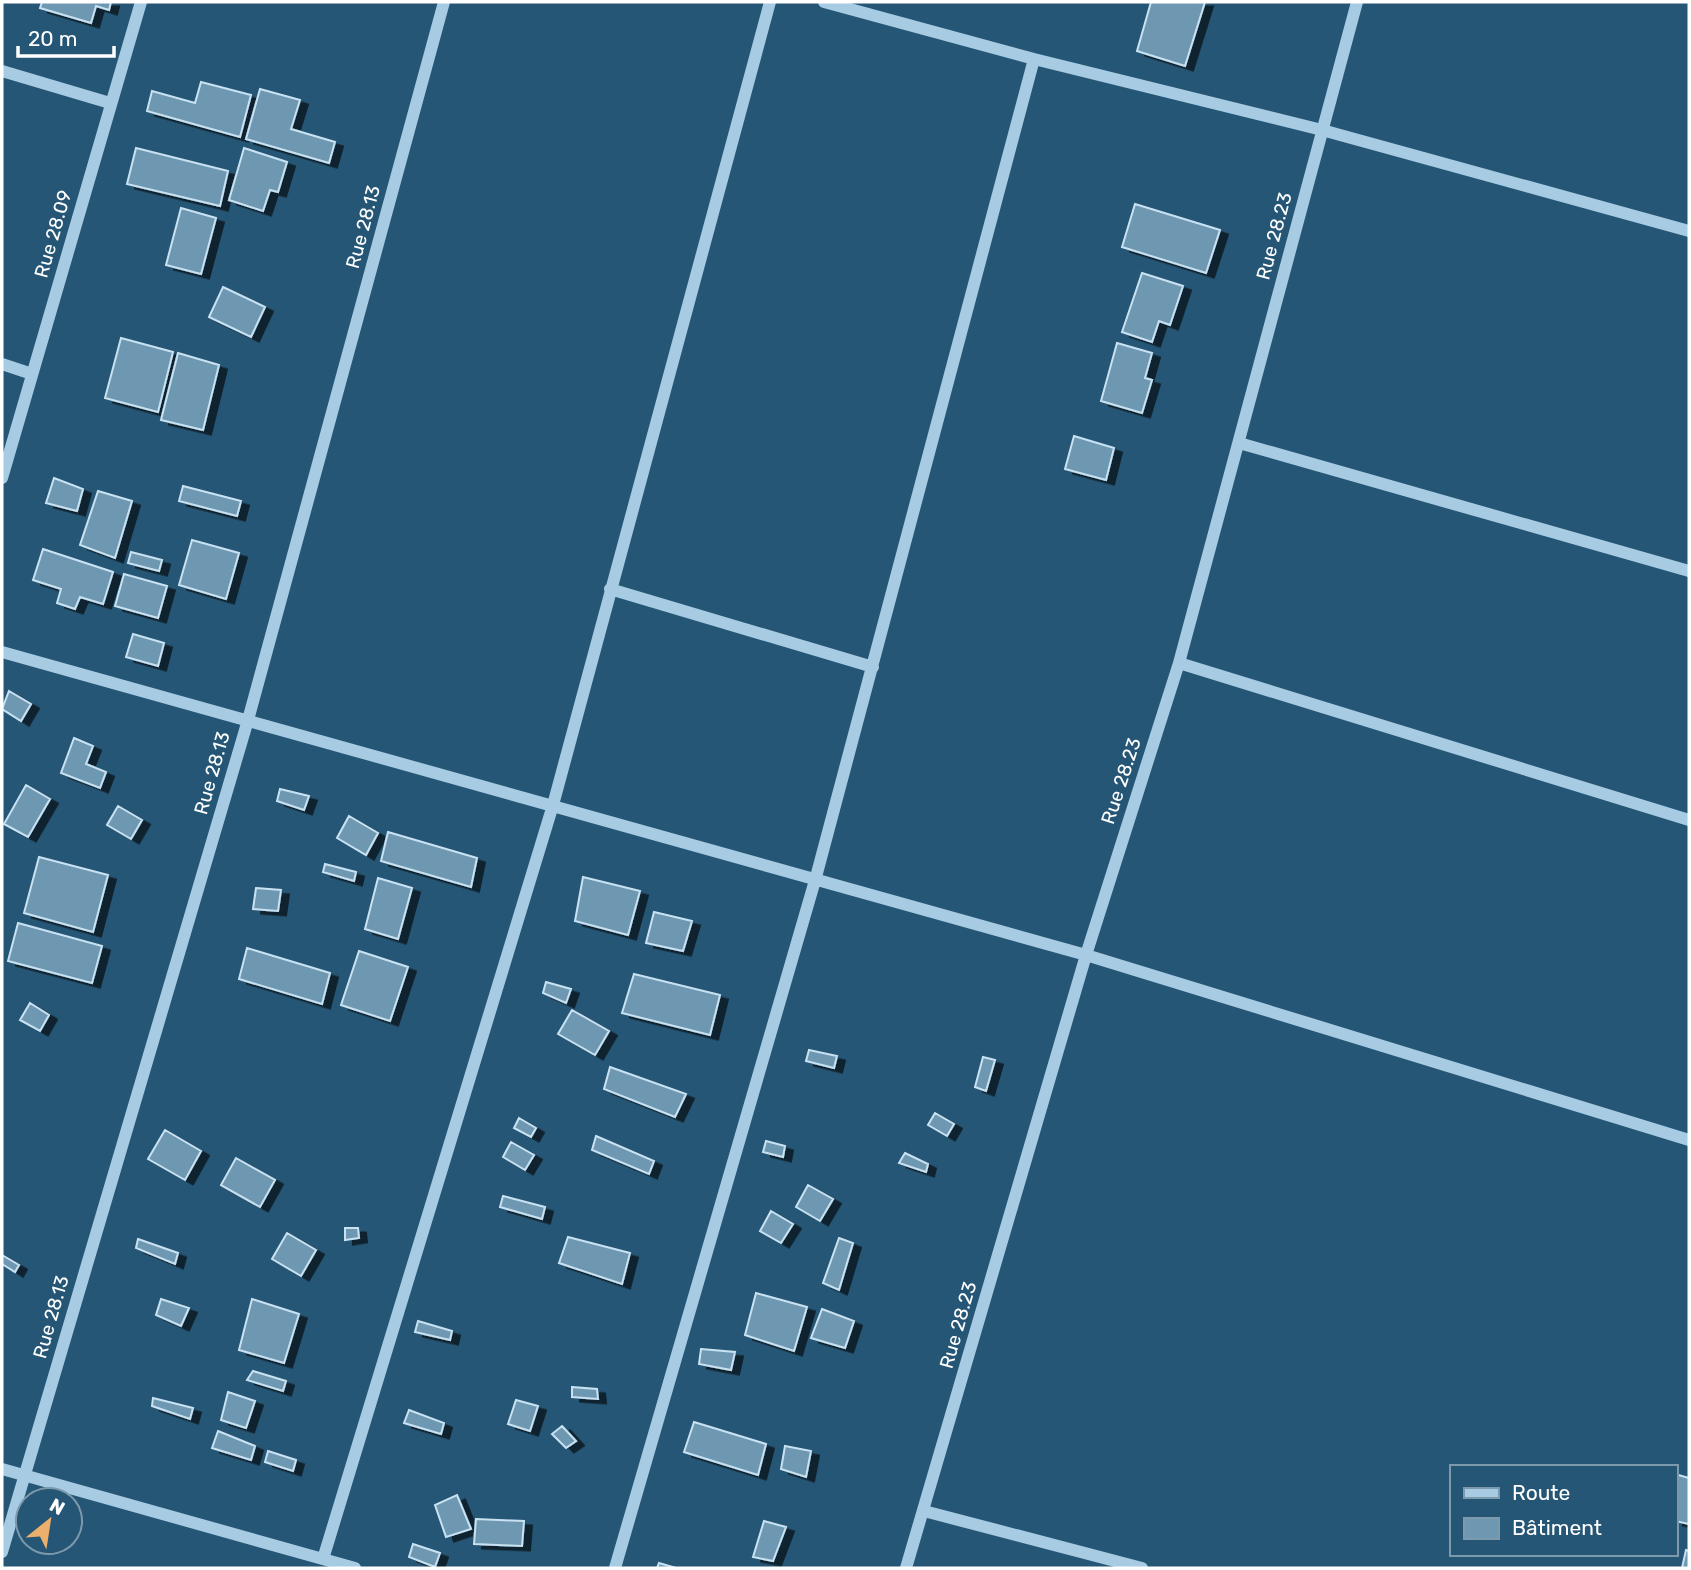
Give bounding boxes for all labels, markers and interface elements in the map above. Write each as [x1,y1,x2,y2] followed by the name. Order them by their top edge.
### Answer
[18,14,114,58] scale bar
[28,26,77,51] text: 20 m
[341,183,385,271] street label: Rue 28.13
[30,188,76,280] street label: Rue 28.09
[1251,190,1297,282] street label: Rue 28.23
[189,729,235,817] street label: Rue 28.13
[1096,735,1146,827] street label: Rue 28.23
[28,1273,74,1361] street label: Rue 28.13
[935,1279,981,1371] street label: Rue 28.23
[1450,1465,1677,1556] legend
[1512,1480,1570,1505] text: Route
[14,1486,84,1556] north arrow
[46,1493,69,1520] text: N
[1512,1515,1602,1540] text: Bâtiment

